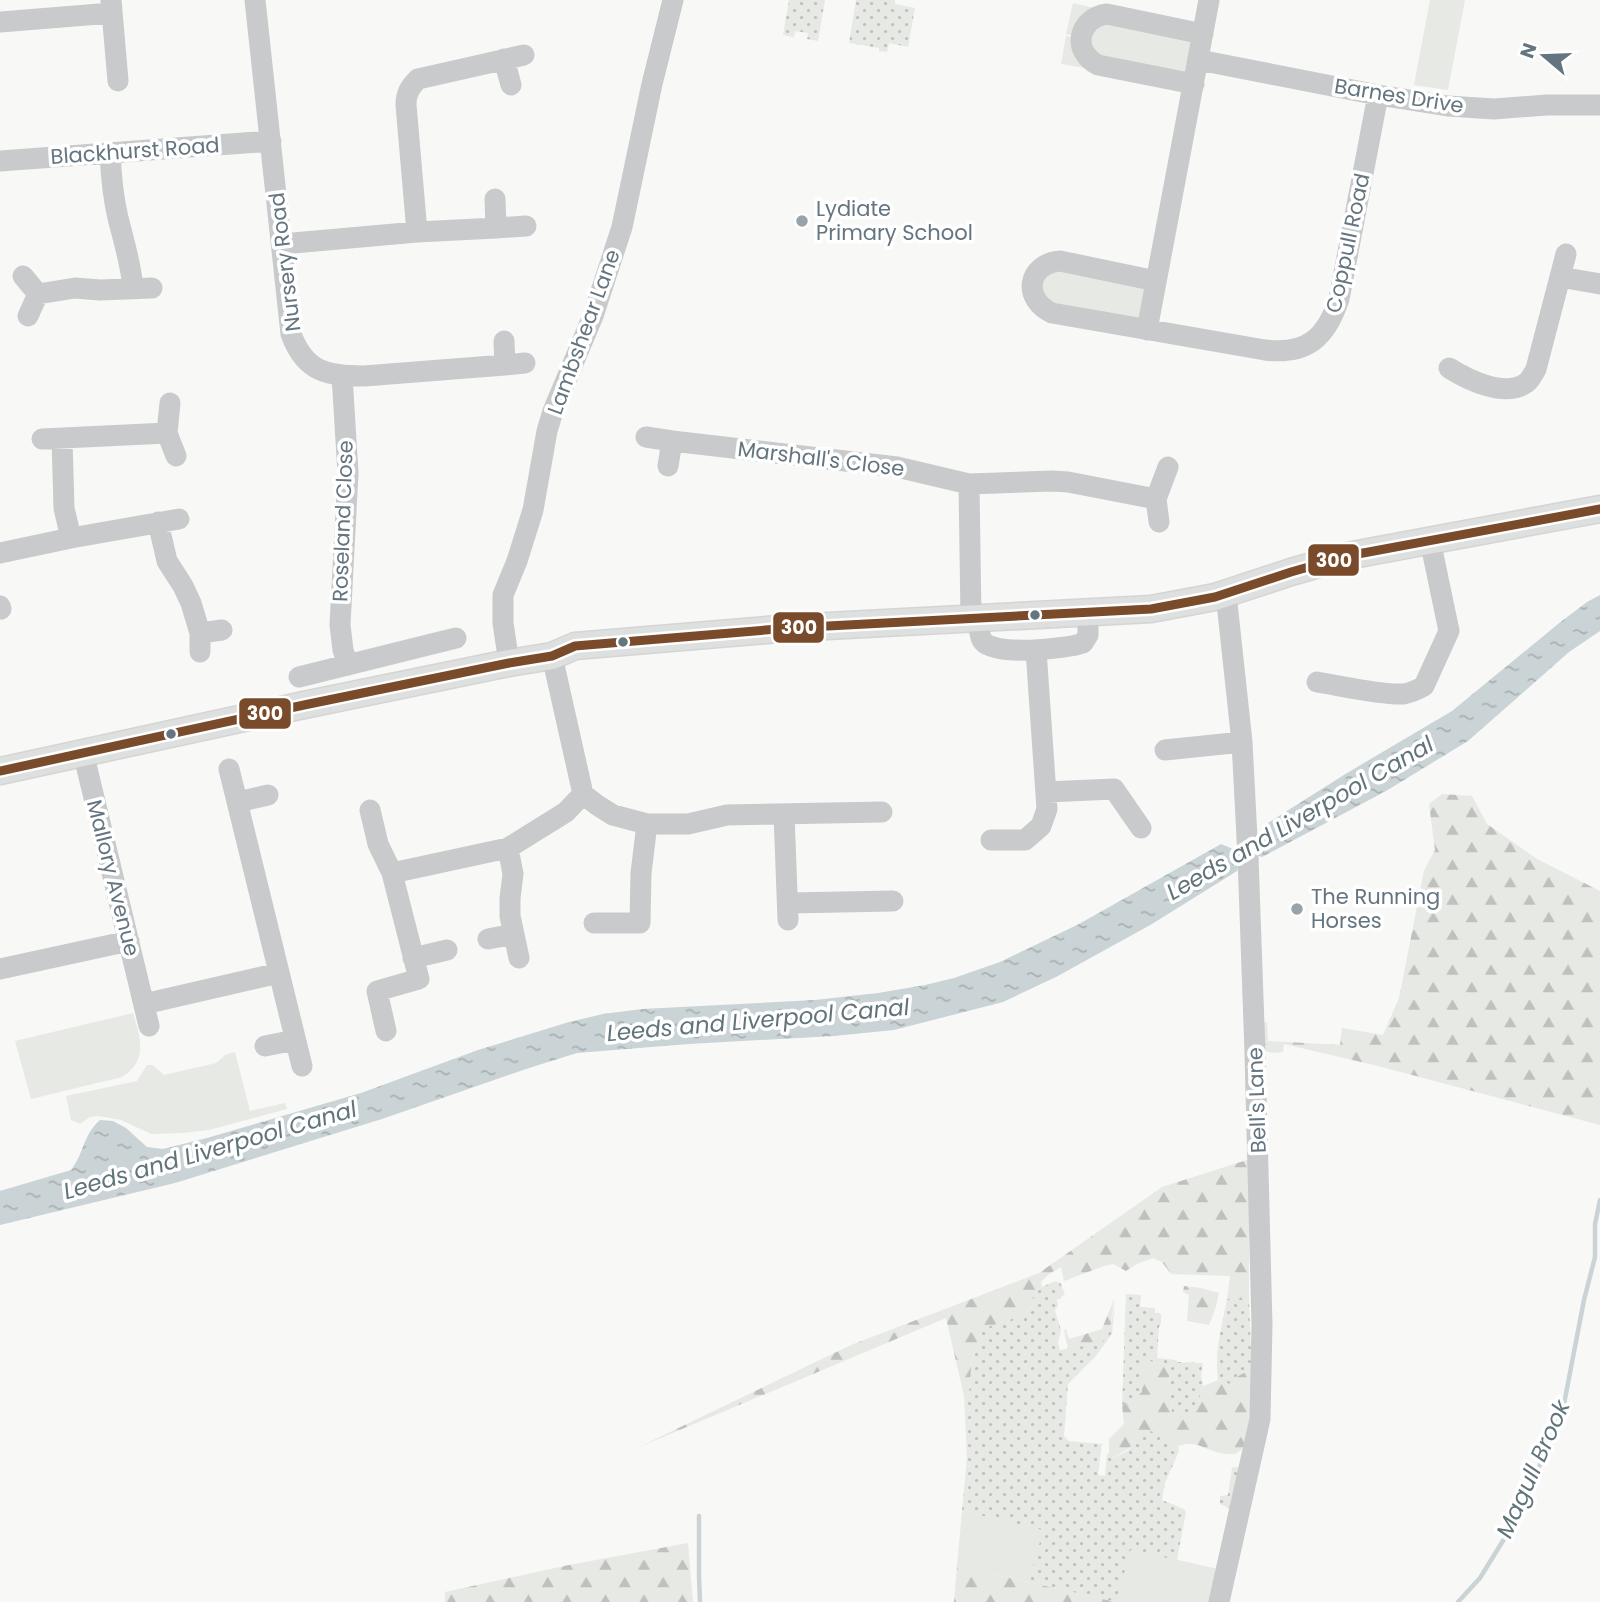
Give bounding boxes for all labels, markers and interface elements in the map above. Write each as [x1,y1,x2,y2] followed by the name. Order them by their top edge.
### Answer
[1509,21,1579,91] north arrow
[1513,39,1543,62] text: N
[1332,71,1466,120] street label: Barnes Drive
[49,130,220,171] street label: Blackhurst Road
[1319,170,1376,315] street label: Coppull Road
[262,191,307,333] street label: Nursery Road
[816,194,973,247] place label: Lydiate Primary School
[794,213,810,229] marker: Lydiate Primary School
[540,245,627,418] street label: Lambshear Lane
[736,434,906,483] street label: Marshall's Close
[325,440,360,602] street label: Roseland Close
[1307,543,1360,577] line badge: 300
[1316,547,1352,574] text: 300
[1028,608,1042,622] unlabelled marker
[772,611,825,644] line badge: 300
[781,614,817,641] text: 300
[616,635,630,649] unlabelled marker
[238,697,292,730] line badge: 300
[247,700,283,727] text: 300
[164,727,178,741] unlabelled marker
[1161,728,1440,908] water label: Leeds and Liverpool Canal
[80,797,147,959] street label: Mallory Avenue
[1311,882,1440,935] place label: The Running Horses
[1289,901,1305,917] marker: The Running Horses
[605,991,911,1049] water label: Leeds and Liverpool Canal
[1240,1047,1273,1153] street label: Bell's Lane
[60,1093,361,1207] water label: Leeds and Liverpool Canal
[1488,1394,1578,1543] water label: Magull Brook

